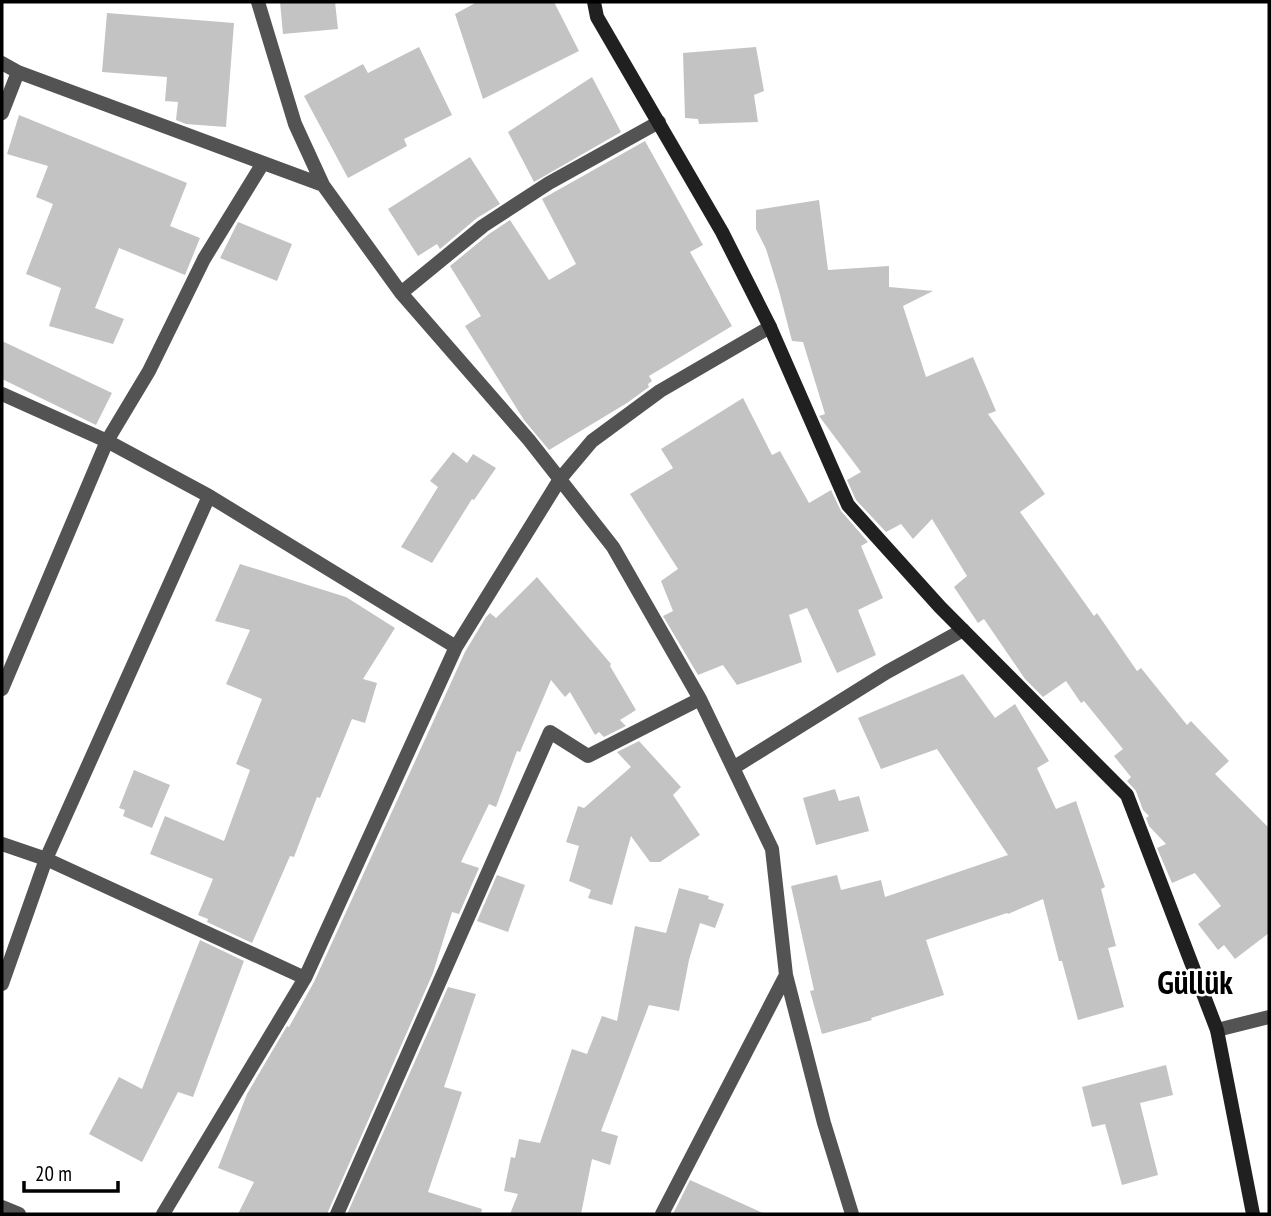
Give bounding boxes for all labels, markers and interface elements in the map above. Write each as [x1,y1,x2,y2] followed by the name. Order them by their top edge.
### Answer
[1157,960,1233,1003] district label: Güllük
[24,1150,119,1194] scale bar
[35,1160,72,1187] text: 20 m

